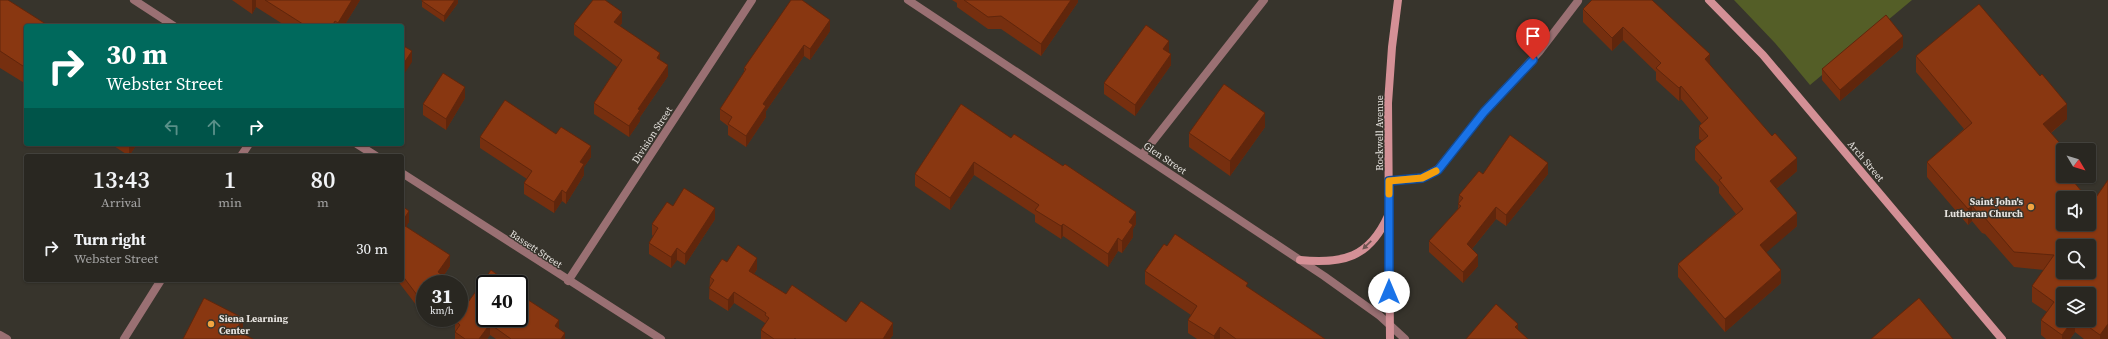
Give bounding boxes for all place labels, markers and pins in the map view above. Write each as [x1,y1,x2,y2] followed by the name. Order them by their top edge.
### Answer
[1516,19,1550,60] pin
[1944,195,2023,220] place label: Saint John's Lutheran Church
[2026,202,2036,212] marker: Saint John's Lutheran Church
[219,312,289,337] place label: Siena Learning Center
[206,319,216,329] marker: Siena Learning Center

